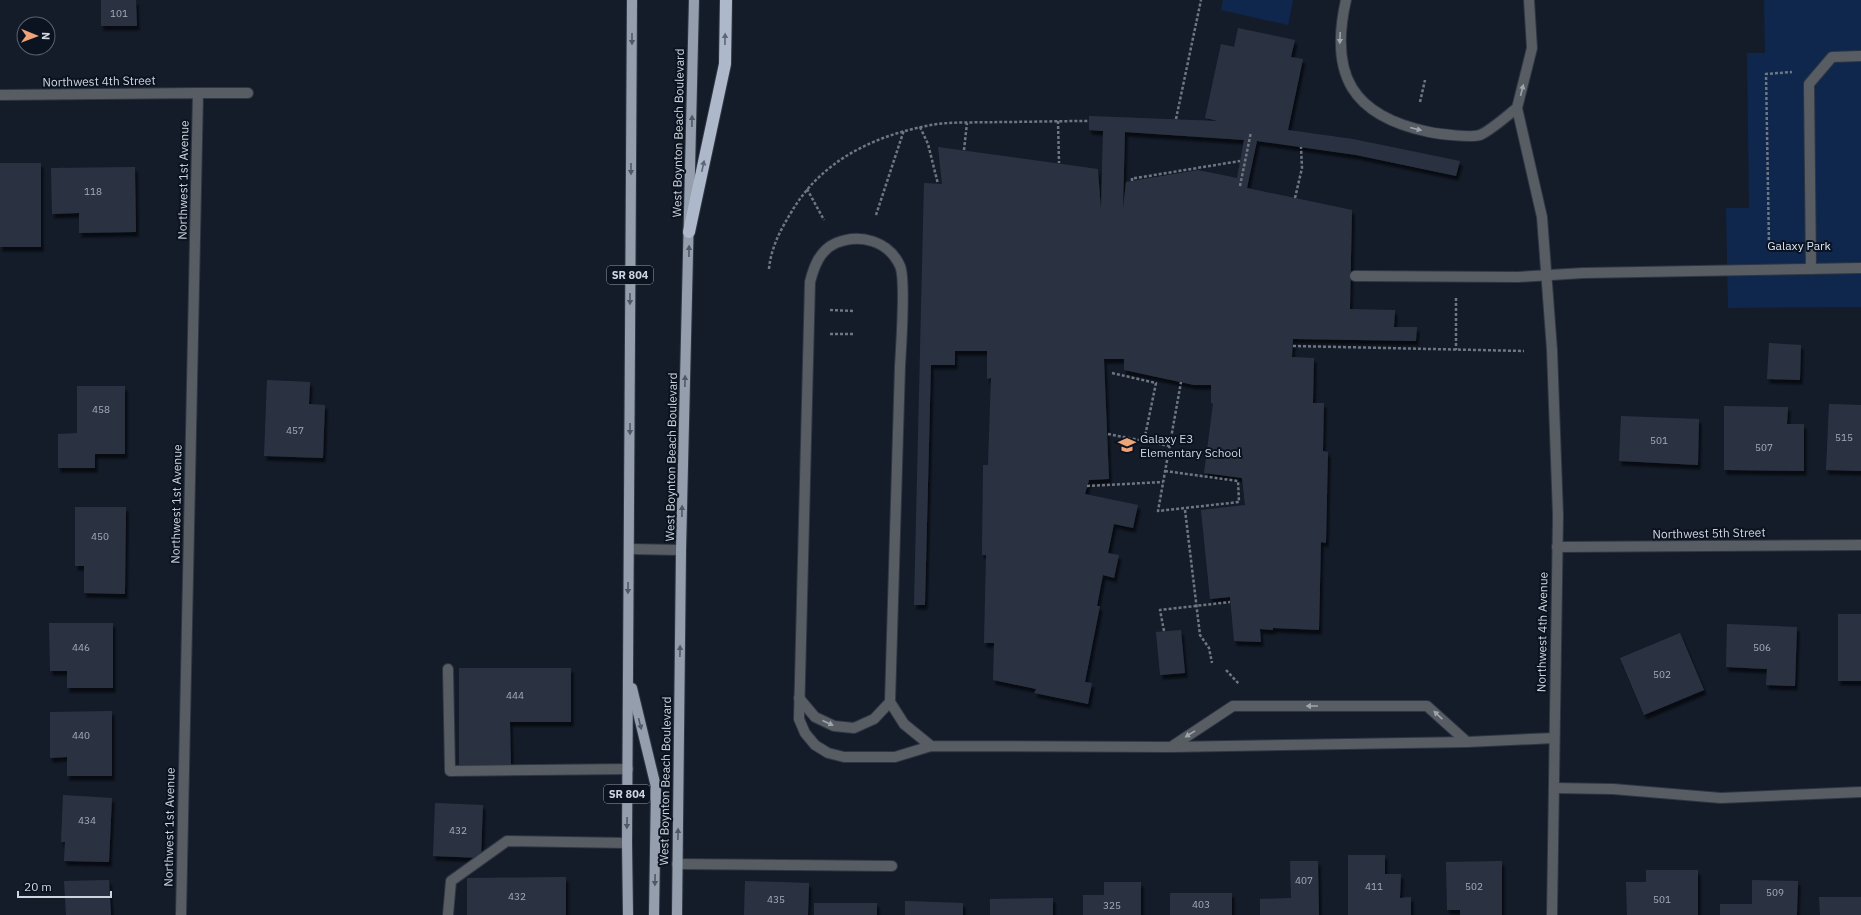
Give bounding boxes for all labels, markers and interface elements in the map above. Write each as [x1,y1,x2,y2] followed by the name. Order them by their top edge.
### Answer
[110,7,128,20] house number: 101
[16,16,56,56] north arrow
[39,32,53,40] text: N
[722,32,728,45] one-way arrow
[1337,32,1343,45] one-way arrow
[629,33,635,46] one-way arrow
[669,48,687,218] street label: West Boynton Beach Boulevard
[42,73,156,89] street label: Northwest 4th Street
[1519,83,1525,96] one-way arrow
[689,114,695,127] one-way arrow
[174,120,192,240] street label: Northwest 1st Avenue
[1410,126,1422,132] one-way arrow
[701,160,707,173] one-way arrow
[628,163,634,176] one-way arrow
[84,185,102,198] house number: 118
[1767,238,1831,253] park label: Galaxy Park
[685,245,692,257] one-way arrow
[607,266,653,284] road number: SR 804
[627,293,633,306] one-way arrow
[662,372,680,542] street label: West Boynton Beach Boulevard
[682,375,689,387] one-way arrow
[92,403,110,416] house number: 458
[627,423,633,436] one-way arrow
[286,424,304,437] house number: 457
[1140,431,1241,460] place label: Galaxy E3 Elementary School
[1835,431,1853,444] house number: 515
[1650,434,1668,447] house number: 501
[1117,435,1137,455] school or university icon: Galaxy E3 Elementary School
[1755,441,1773,454] house number: 507
[167,444,185,564] street label: Northwest 1st Avenue
[679,504,685,517] one-way arrow
[1652,525,1766,541] street label: Northwest 5th Street
[91,530,109,543] house number: 450
[1533,571,1551,692] street label: Northwest 4th Avenue
[625,582,632,594] one-way arrow
[72,641,90,654] house number: 446
[1753,641,1771,654] house number: 506
[677,644,683,657] one-way arrow
[1653,668,1671,681] house number: 502
[506,689,524,702] house number: 444
[656,696,674,866] street label: West Boynton Beach Boulevard
[1305,703,1318,709] one-way arrow
[1433,711,1443,720] one-way arrow
[638,717,644,730] one-way arrow
[823,720,834,726] one-way arrow
[72,729,90,742] house number: 440
[1184,731,1196,738] one-way arrow
[160,767,178,887] street label: Northwest 1st Avenue
[604,785,650,803] road number: SR 804
[78,814,96,827] house number: 434
[624,817,630,830] one-way arrow
[449,824,467,837] house number: 432
[675,827,681,840] one-way arrow
[18,873,111,899] scale bar
[652,874,658,887] one-way arrow
[1295,874,1313,887] house number: 407
[24,879,52,894] text: 20 m
[1365,880,1383,893] house number: 411
[1465,880,1483,893] house number: 502
[1766,886,1784,899] house number: 509
[508,890,526,903] house number: 432
[767,893,785,906] house number: 435
[1653,893,1671,906] house number: 501
[1192,898,1210,911] house number: 403
[1103,899,1121,912] house number: 325

